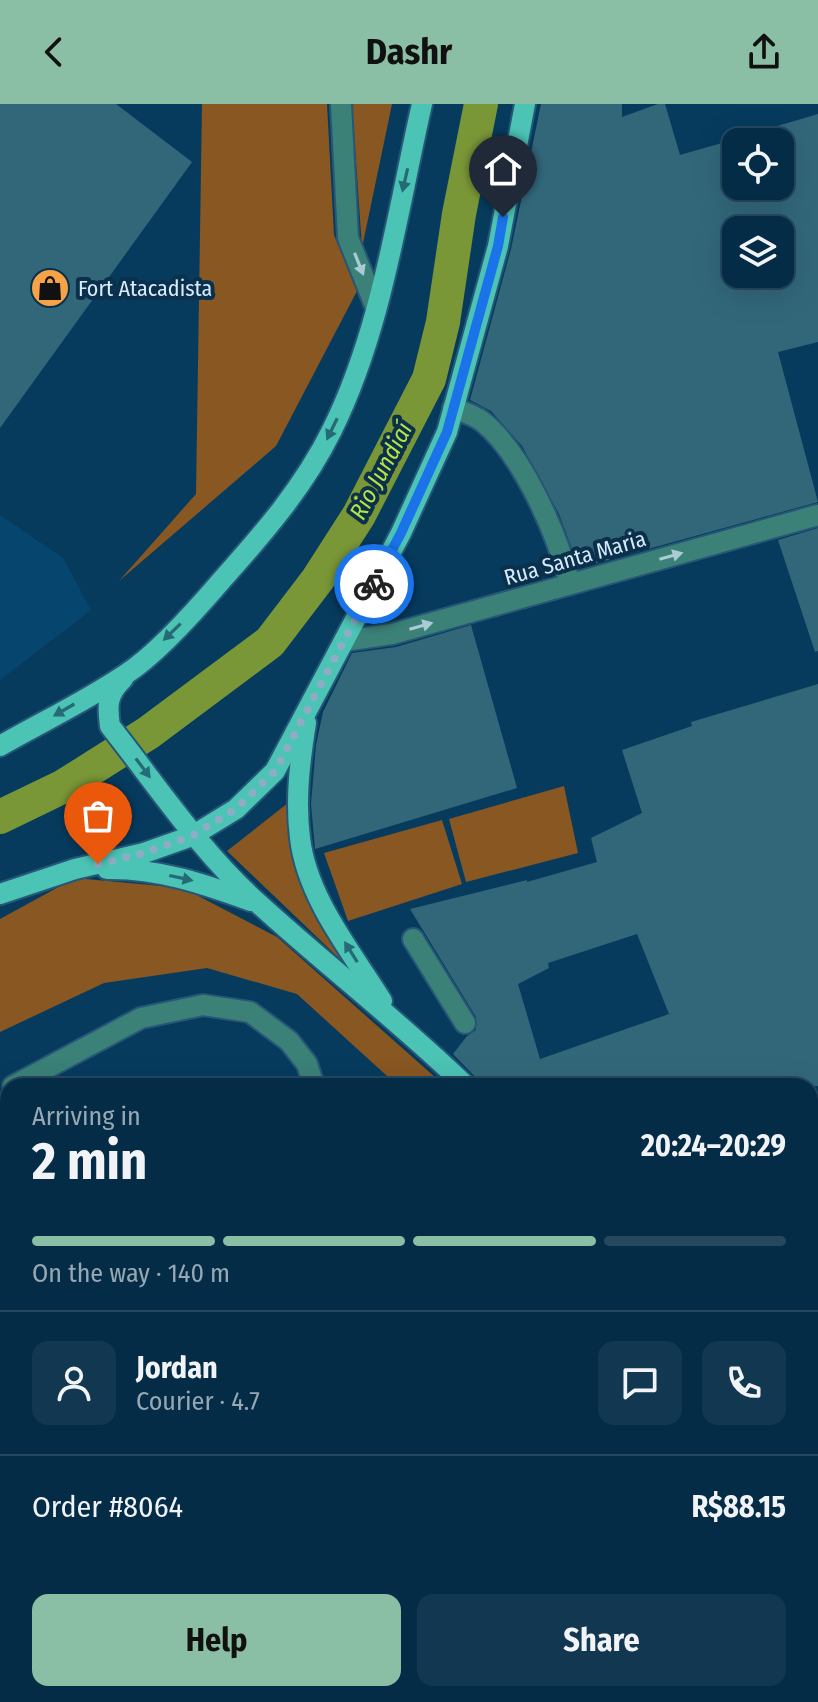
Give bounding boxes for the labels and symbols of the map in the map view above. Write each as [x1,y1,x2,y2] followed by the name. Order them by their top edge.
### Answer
[469,135,537,217] pin
[398,168,411,193] one-way arrow
[352,252,365,276] one-way arrow
[29,267,71,309] shop icon: Fort Atacadista
[78,275,212,302] place label: Fort Atacadista
[344,416,419,524] water label: Rio Jundiaí
[325,417,338,440] one-way arrow
[501,525,649,591] street label: Rua Santa Maria
[334,544,414,624] courier
[660,549,684,562] one-way arrow
[409,619,433,632] one-way arrow
[163,623,182,641] one-way arrow
[53,702,75,716] one-way arrow
[135,758,151,778] one-way arrow
[64,782,132,864] pin
[168,872,193,885] one-way arrow
[345,941,359,963] one-way arrow

